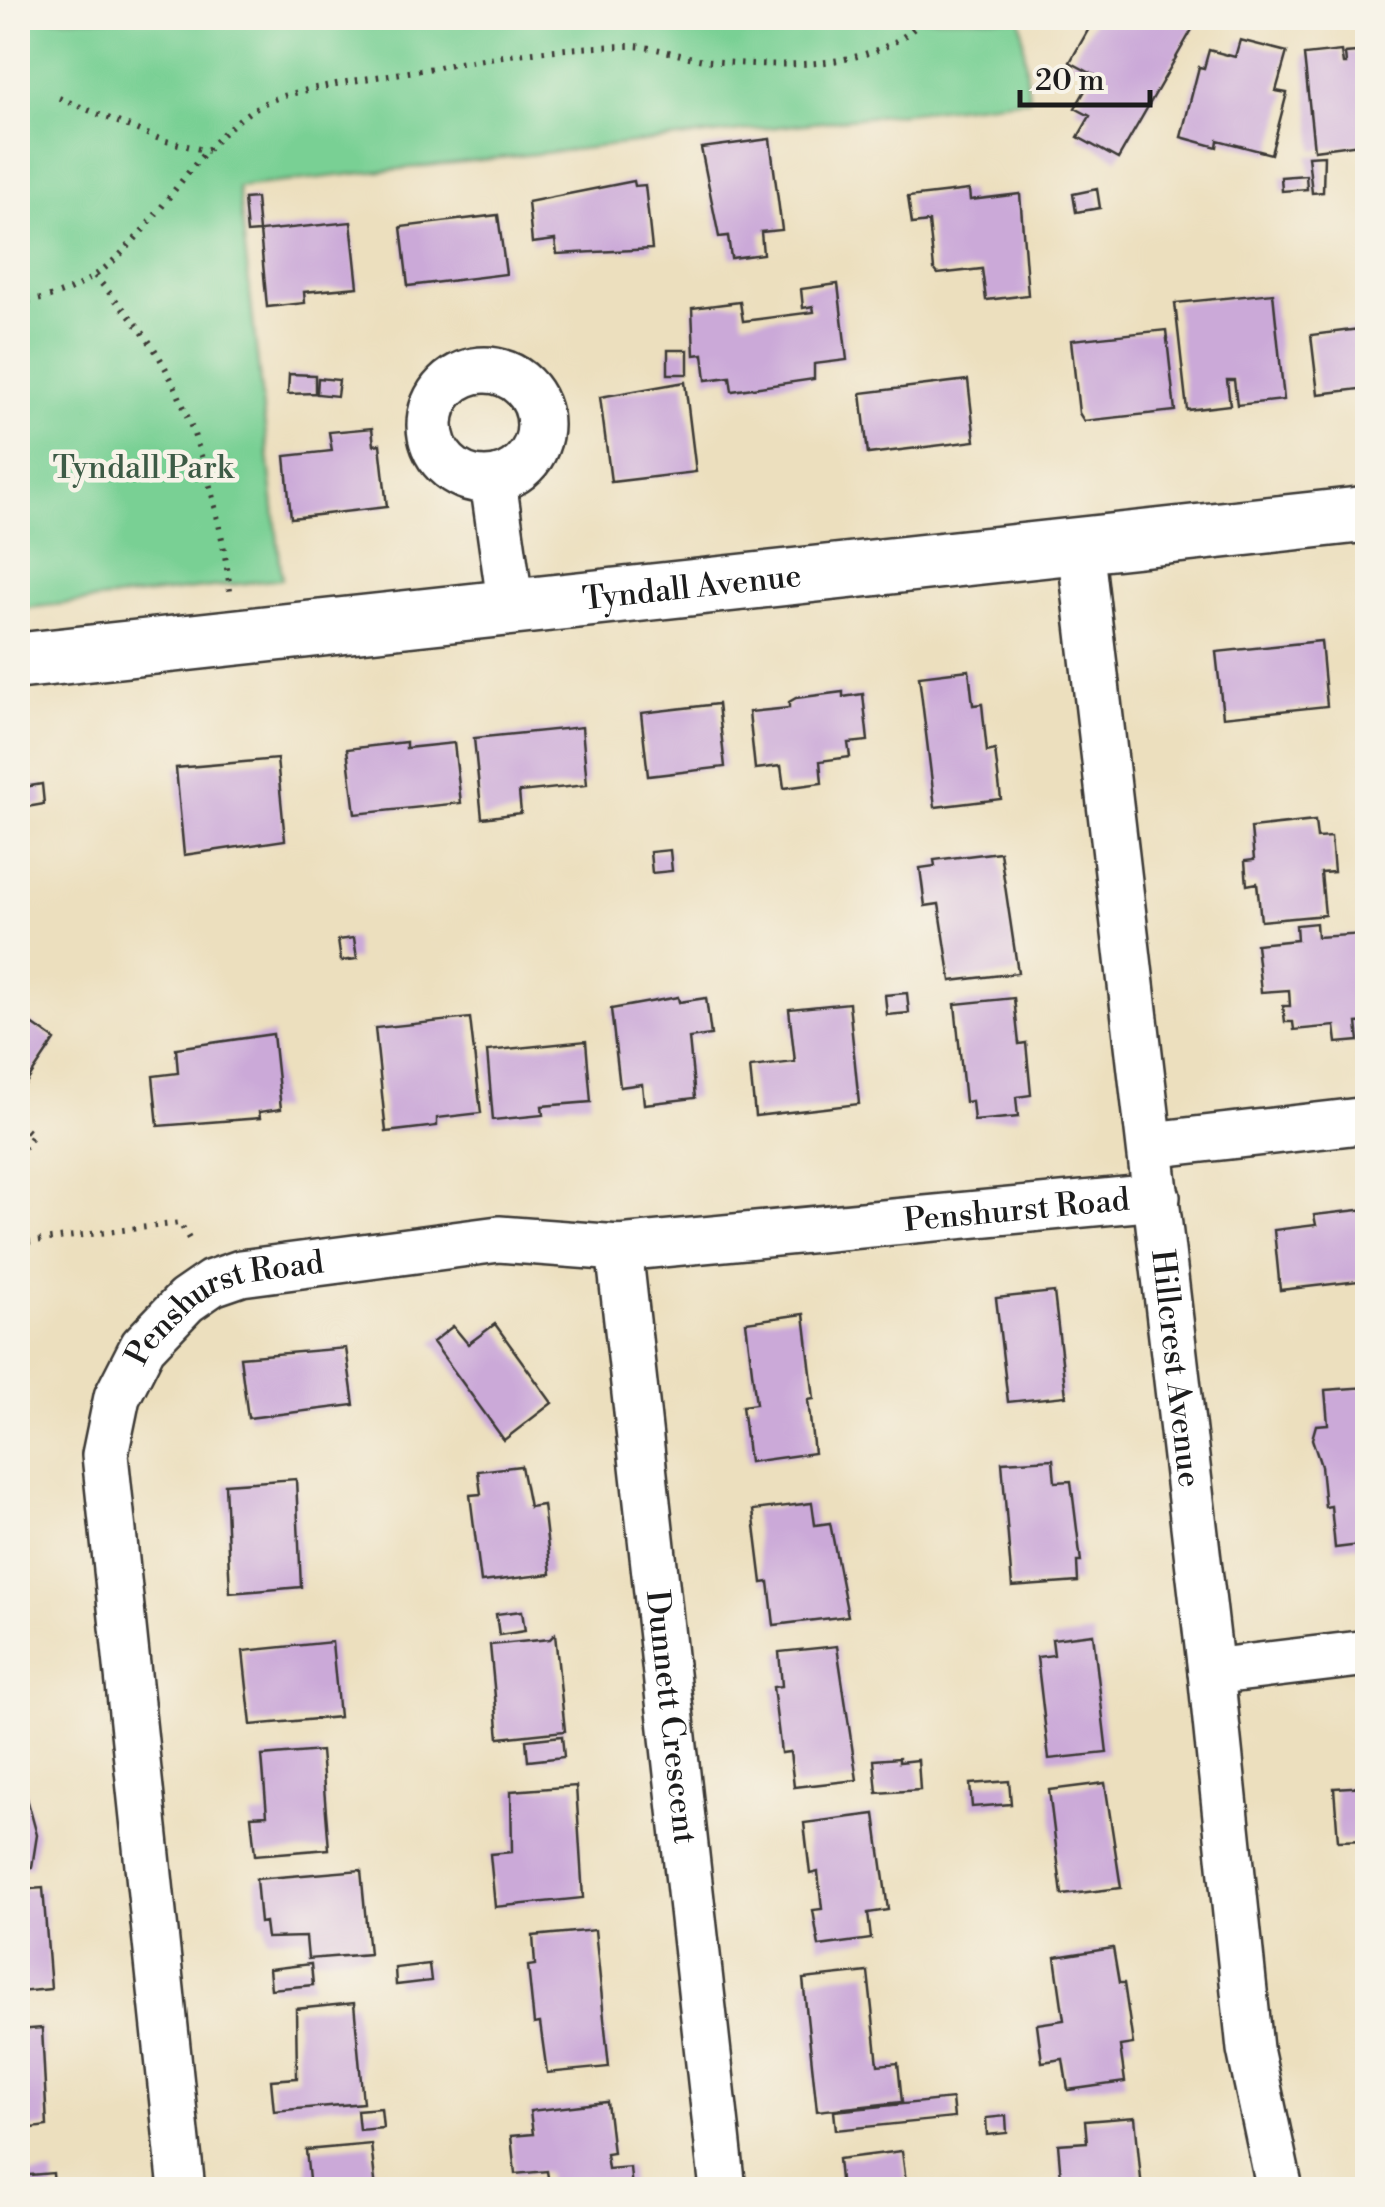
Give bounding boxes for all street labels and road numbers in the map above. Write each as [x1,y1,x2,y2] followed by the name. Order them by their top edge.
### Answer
[581,556,803,619] street label: Tyndall Avenue
[902,1180,1131,1241] street label: Penshurst Road
[117,1242,326,1372] street label: Penshurst Road
[1142,1248,1209,1489] street label: Hillcrest Avenue
[637,1588,705,1846] street label: Dunnett Crescent

